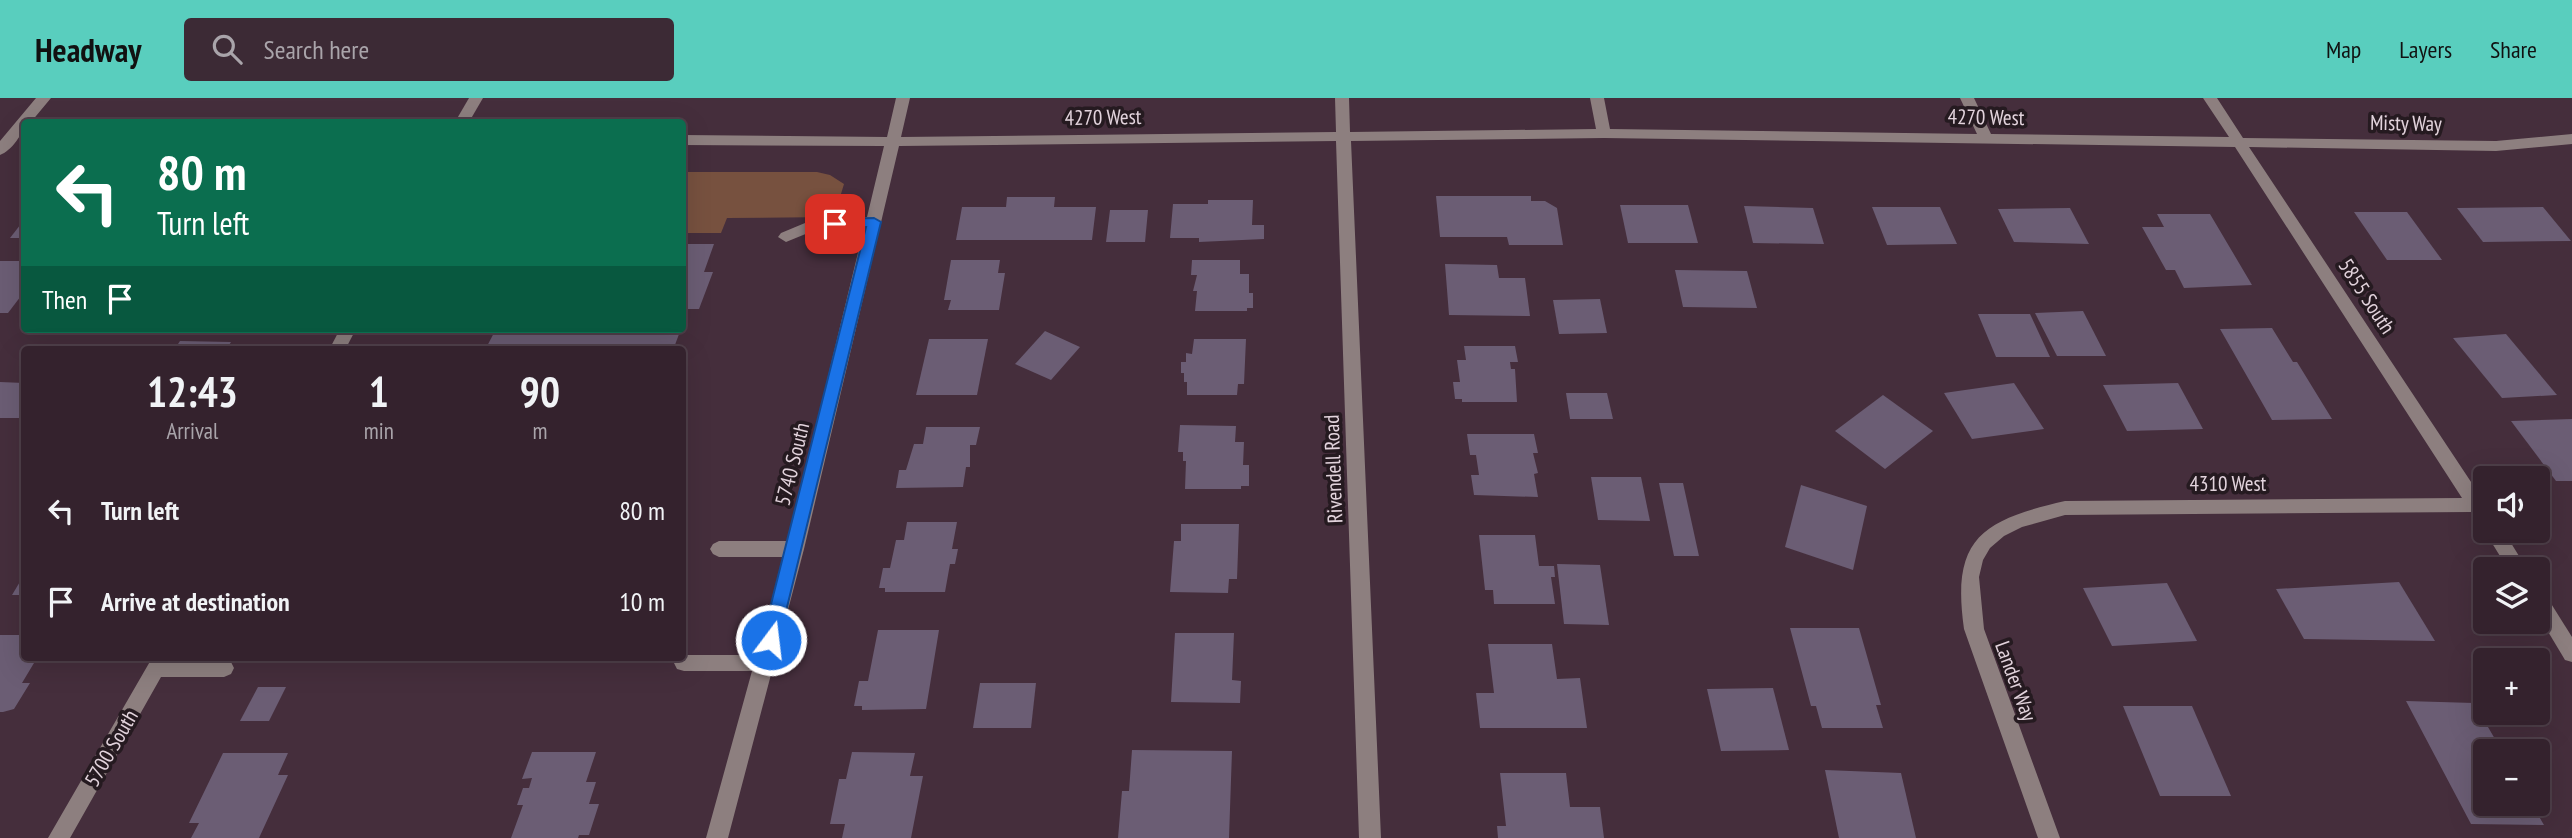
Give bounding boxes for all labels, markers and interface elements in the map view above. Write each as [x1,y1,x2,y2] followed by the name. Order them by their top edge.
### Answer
[184,18,674,81] search box
[35,28,142,71] text: Headway
[208,30,246,68] icon: search
[264,33,369,66] text: Search here
[2326,34,2361,65] text: Map
[2399,34,2452,65] text: Layers
[2490,34,2537,65] text: Share
[1064,103,1142,131] street label: 4270 West
[1947,103,2025,131] street label: 4270 West
[2370,109,2442,137] street label: Misty Way
[157,140,246,204] text: 80 m
[42,147,133,238] icon: left
[805,194,865,254] pin
[157,202,249,244] text: Turn left
[816,205,854,243] icon: arrive
[2333,253,2401,339] street label: 5855 South
[101,280,139,318] icon: arrive
[42,283,87,316] text: Then
[147,364,238,419] text: 12:43
[369,364,389,419] text: 1
[520,364,560,419] text: 90
[1318,414,1348,524] street label: Rivendell Road
[166,416,218,445] text: Arrival
[364,416,394,445] text: min
[532,416,547,445] text: m
[769,420,815,508] street label: 5740 South
[2473,466,2550,816] map controls
[2473,466,2550,543] button: sound
[2190,470,2267,497] street label: 4310 West
[42,492,80,530] icon: left
[101,494,179,527] text: Turn left
[619,494,665,527] text: 80 m
[2473,557,2550,634] button: layers
[42,583,80,621] icon: arrive
[101,585,290,618] text: Arrive at destination
[619,585,665,618] text: 10 m
[734,603,808,677] position arrow
[1989,637,2043,725] street label: Lander Way
[2473,648,2550,725] button: +
[78,705,144,791] street label: 5700 South
[2473,739,2550,816] button: −

